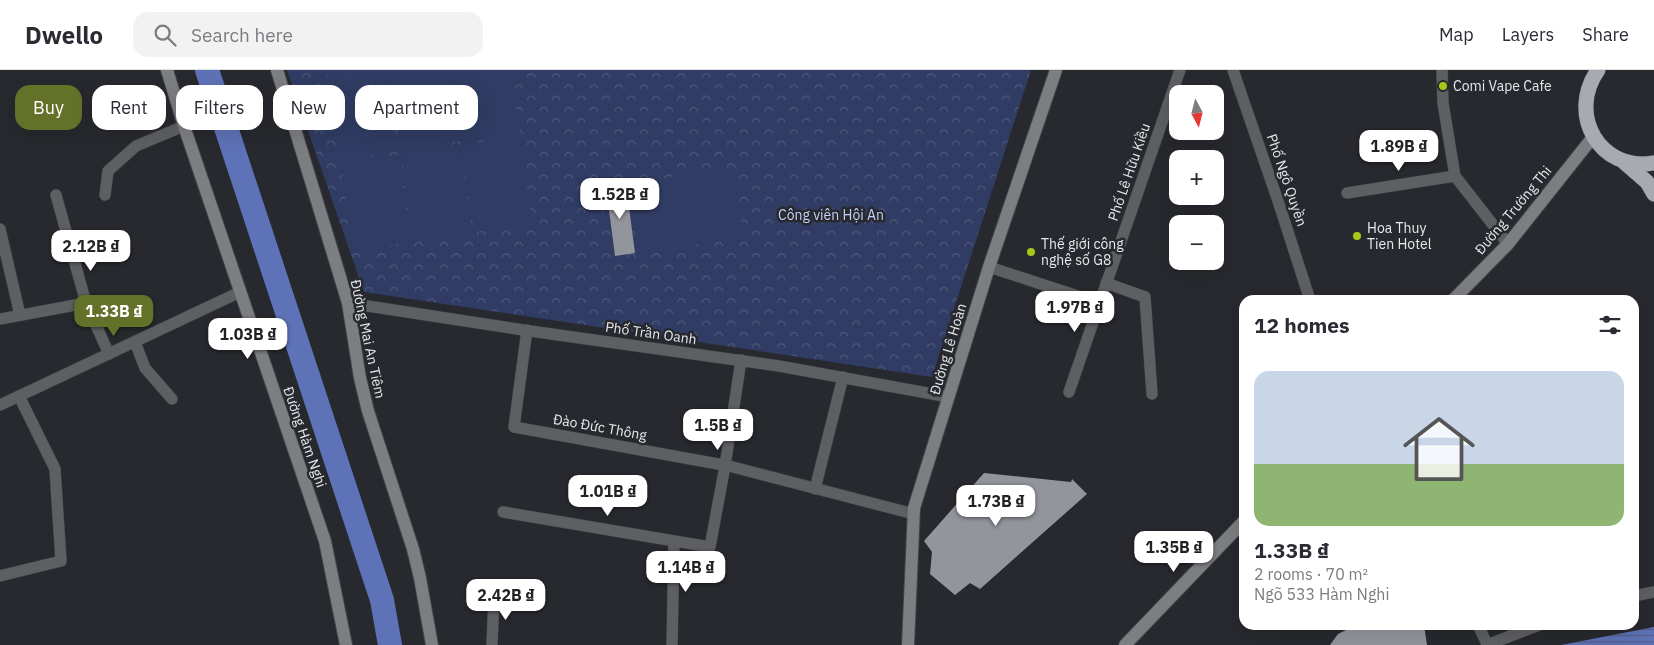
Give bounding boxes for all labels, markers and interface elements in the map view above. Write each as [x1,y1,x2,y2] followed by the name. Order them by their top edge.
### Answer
[133,12,483,57] search box
[25,19,103,51] text: Dwello
[151,21,179,49] icon: search
[191,23,293,47] text: Search here
[1439,23,1474,46] text: Map
[1502,23,1554,46] text: Layers
[1582,23,1629,46] text: Share
[1453,77,1552,95] place label: Comi Vape Cafe
[1437,80,1449,92] marker: Comi Vape Cafe
[15,85,82,130] chip: Buy
[92,85,166,130] chip: Rent
[176,85,263,130] chip: Filters
[273,85,345,130] chip: New
[355,85,478,130] chip: Apartment
[1169,85,1224,140] north arrow
[1169,85,1224,270] map controls
[1104,121,1154,223] street label: Phố Lê Hữu Kiều
[1353,129,1445,172] pin: 1.89B ₫
[1263,132,1311,228] street label: Phố Ngô Quyền
[1370,136,1428,156] text: 1.89B ₫
[1169,150,1224,205] button: +
[1471,162,1555,258] street label: Đường Trường Thi
[574,178,666,220] pin: 1.52B ₫
[591,184,649,204] text: 1.52B ₫
[778,206,884,224] park label: Công viên Hội An
[1169,215,1224,270] button: −
[1367,219,1432,253] place label: Hoa Thuy Tien Hotel
[45,230,137,272] pin: 2.12B ₫
[1351,230,1363,242] marker: Hoa Thuy Tien Hotel
[1041,235,1124,269] place label: Thế giới công nghệ số G8
[62,236,120,256] text: 2.12B ₫
[1025,246,1037,258] marker: Thế giới công nghệ số G8
[347,278,389,400] street label: Đường Mai An Tiêm
[1029,290,1121,333] pin: 1.97B ₫
[68,294,160,337] pin: 1.33B ₫
[1046,297,1104,317] text: 1.97B ₫
[85,301,143,321] text: 1.33B ₫
[926,301,970,397] street label: Đường Lê Hoàn
[1254,311,1350,339] text: 12 homes
[1596,311,1624,339] icon: filters
[202,318,294,360] pin: 1.03B ₫
[604,318,698,348] street label: Phố Trần Oanh
[219,324,277,344] text: 1.03B ₫
[279,384,331,490] street label: Đường Hàm Nghi
[1394,404,1484,494] icon: home
[677,408,759,451] pin: 1.5B ₫
[552,410,649,444] street label: Đào Đức Thông
[694,415,742,435] text: 1.5B ₫
[562,474,654,517] pin: 1.01B ₫
[579,481,637,501] text: 1.01B ₫
[950,484,1042,527] pin: 1.73B ₫
[967,491,1025,511] text: 1.73B ₫
[1128,530,1220,573] pin: 1.35B ₫
[1254,536,1329,564] text: 1.33B ₫
[1145,537,1203,557] text: 1.35B ₫
[640,550,732,593] pin: 1.14B ₫
[657,557,715,577] text: 1.14B ₫
[1254,564,1368,584] text: 2 rooms · 70 m²
[460,578,552,621] pin: 2.42B ₫
[1254,584,1389,604] text: Ngõ 533 Hàm Nghi
[477,585,535,605] text: 2.42B ₫

